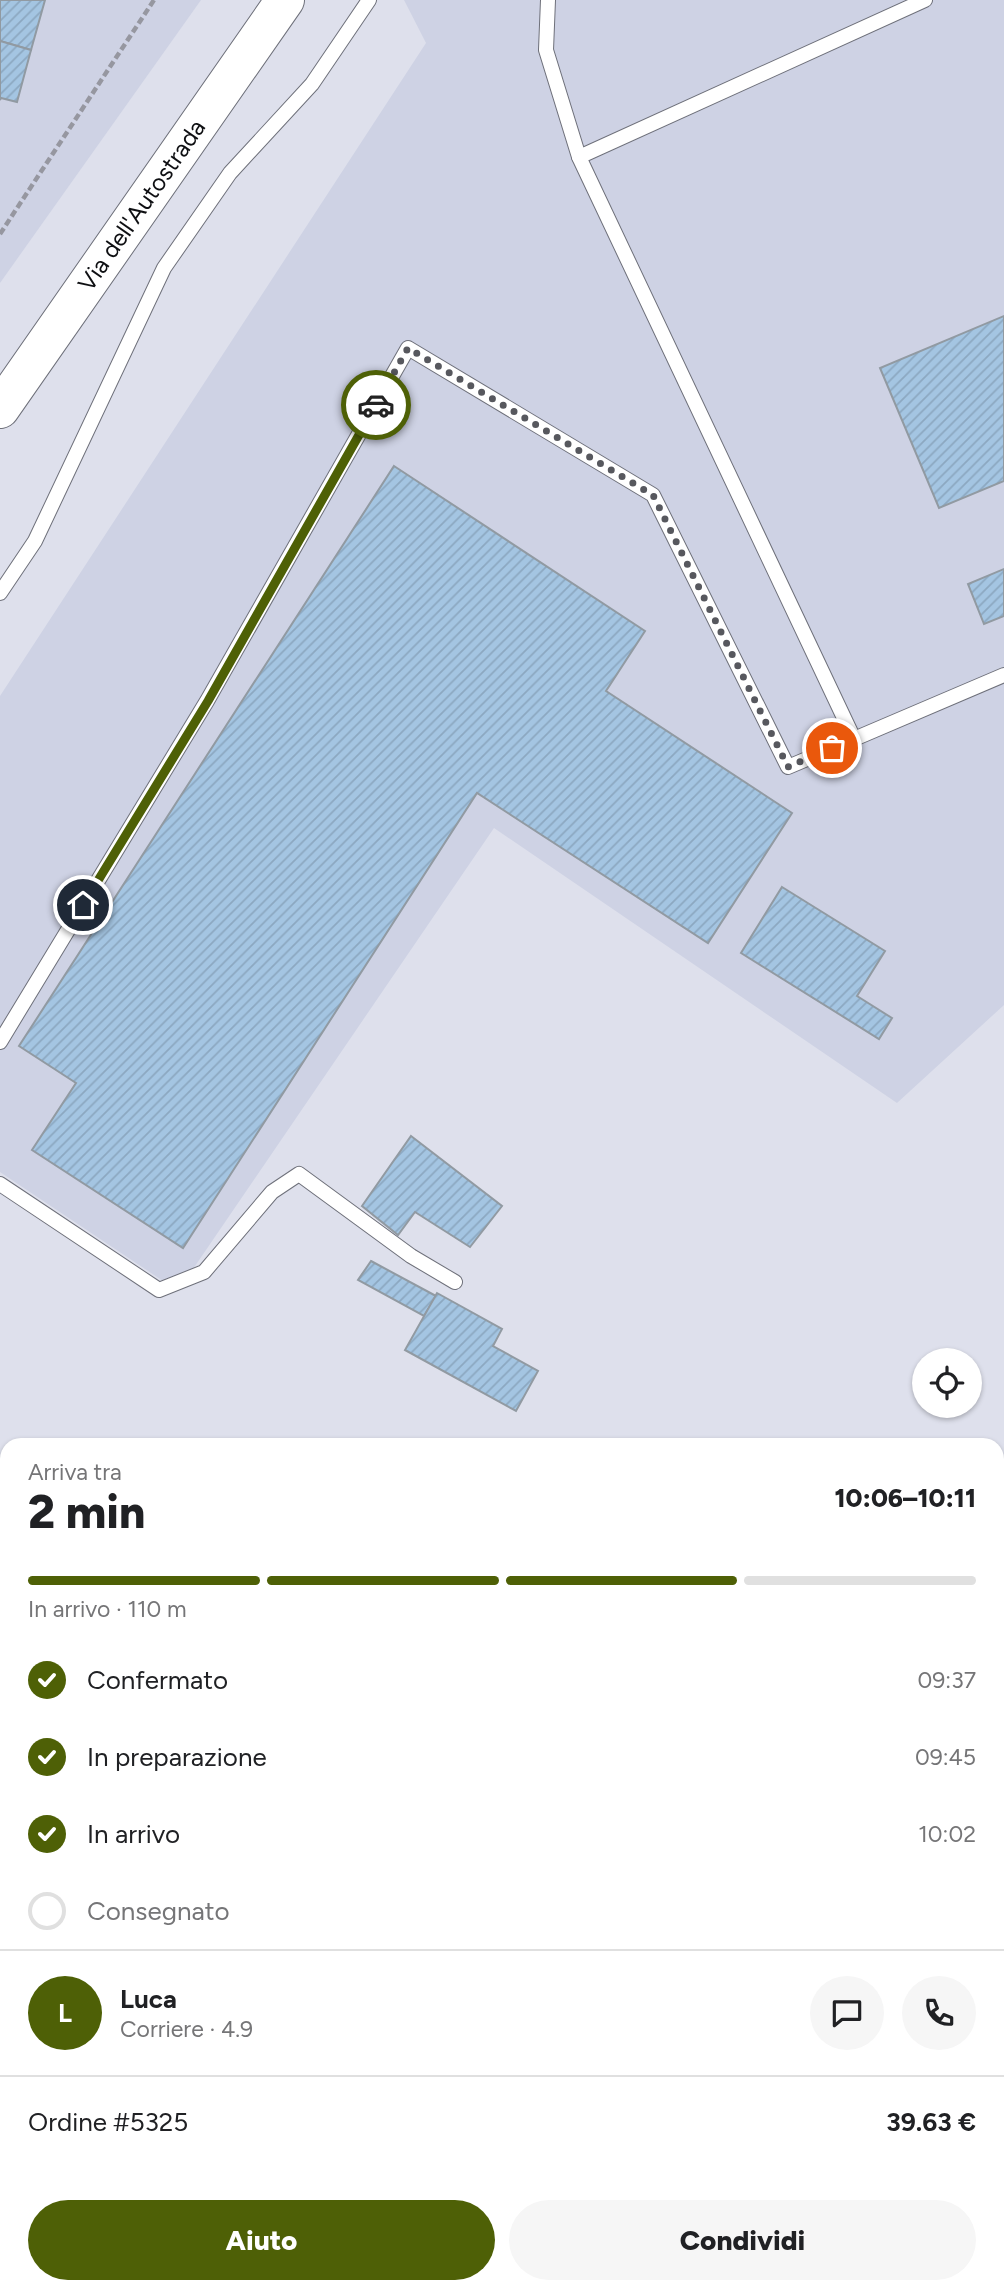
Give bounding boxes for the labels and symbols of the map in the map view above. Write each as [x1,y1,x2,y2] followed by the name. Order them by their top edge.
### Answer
[72,114,211,297] street label: Via dell'Autostrada
[341,370,411,440] courier
[802,718,862,778] pin
[53,875,113,935] pin

